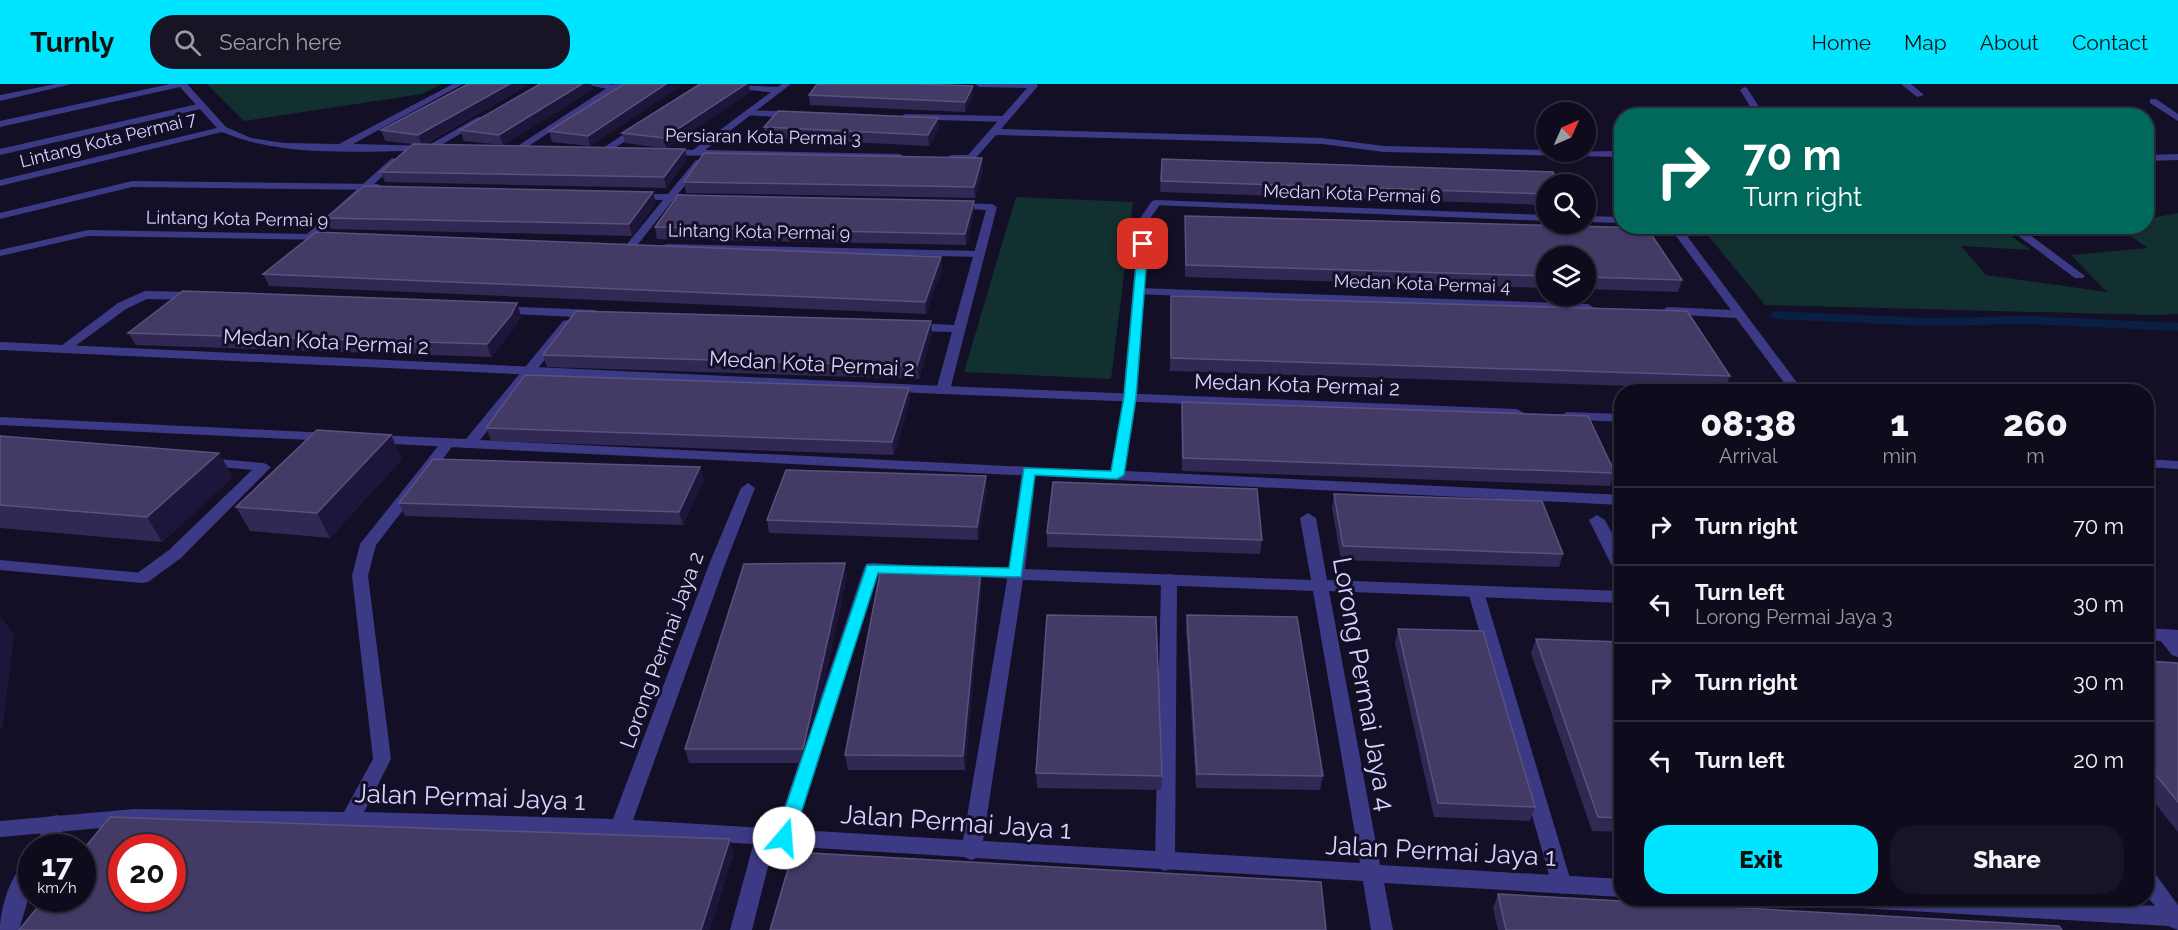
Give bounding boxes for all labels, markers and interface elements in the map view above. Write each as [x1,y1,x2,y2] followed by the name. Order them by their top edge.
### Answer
[150,15,570,69] search box
[30,26,114,59] text: Turnly
[171,26,204,59] icon: search
[219,29,341,55] text: Search here
[1812,30,1871,55] text: Home
[1904,30,1947,55] text: Map
[1980,30,2039,55] text: About
[2072,30,2148,55] text: Contact
[1536,102,1596,162] north arrow
[1536,102,1596,306] map controls
[17,107,199,172] street label: Lintang Kota Permai 7
[665,124,861,149] street label: Persiaran Kota Permai 3
[1743,131,1842,180] text: 70 m
[1644,132,1722,210] icon: right
[1536,174,1596,234] button: search
[1263,180,1441,207] street label: Medan Kota Permai 6
[1743,181,1862,212] text: Turn right
[146,206,328,231] street label: Lintang Kota Permai 9
[1117,218,1168,269] pin
[668,219,850,244] street label: Lintang Kota Permai 9
[1126,227,1159,260] icon: arrive
[1536,246,1596,306] button: layers
[1333,270,1511,297] street label: Medan Kota Permai 4
[223,324,429,359] street label: Medan Kota Permai 2
[709,346,915,381] street label: Medan Kota Permai 2
[1194,368,1400,401] street label: Medan Kota Permai 2
[1700,402,1796,444] text: 08:38
[1890,402,1909,444] text: 1
[2003,402,2068,444] text: 260
[1719,444,1778,468] text: Arrival
[1882,444,1917,468] text: min
[2026,444,2045,468] text: m
[1644,510,1677,543] icon: right
[1695,513,1798,539] text: Turn right
[2073,513,2124,539] text: 70 m
[614,548,709,751] street label: Lorong Permai Jaya 2
[1327,555,1401,813] street label: Lorong Permai Jaya 4
[1695,579,1785,605] text: Turn left
[1644,588,1677,621] icon: left
[2073,591,2124,617] text: 30 m
[1695,605,1893,629] text: Lorong Permai Jaya 3
[1644,666,1677,699] icon: right
[1695,669,1798,695] text: Turn right
[2073,669,2124,695] text: 30 m
[1644,744,1677,777] icon: left
[1695,747,1785,773] text: Turn left
[2073,747,2124,773] text: 20 m
[354,778,586,816] street label: Jalan Permai Jaya 1
[840,799,1072,845] street label: Jalan Permai Jaya 1
[752,806,816,870] position arrow
[1644,825,1878,894] button: Exit
[1890,825,2124,894] button: Share
[1325,830,1557,872] street label: Jalan Permai Jaya 1
[108,834,186,912] speed limit sign: 20
[41,848,73,883] text: 17
[37,879,77,897] text: km/h

